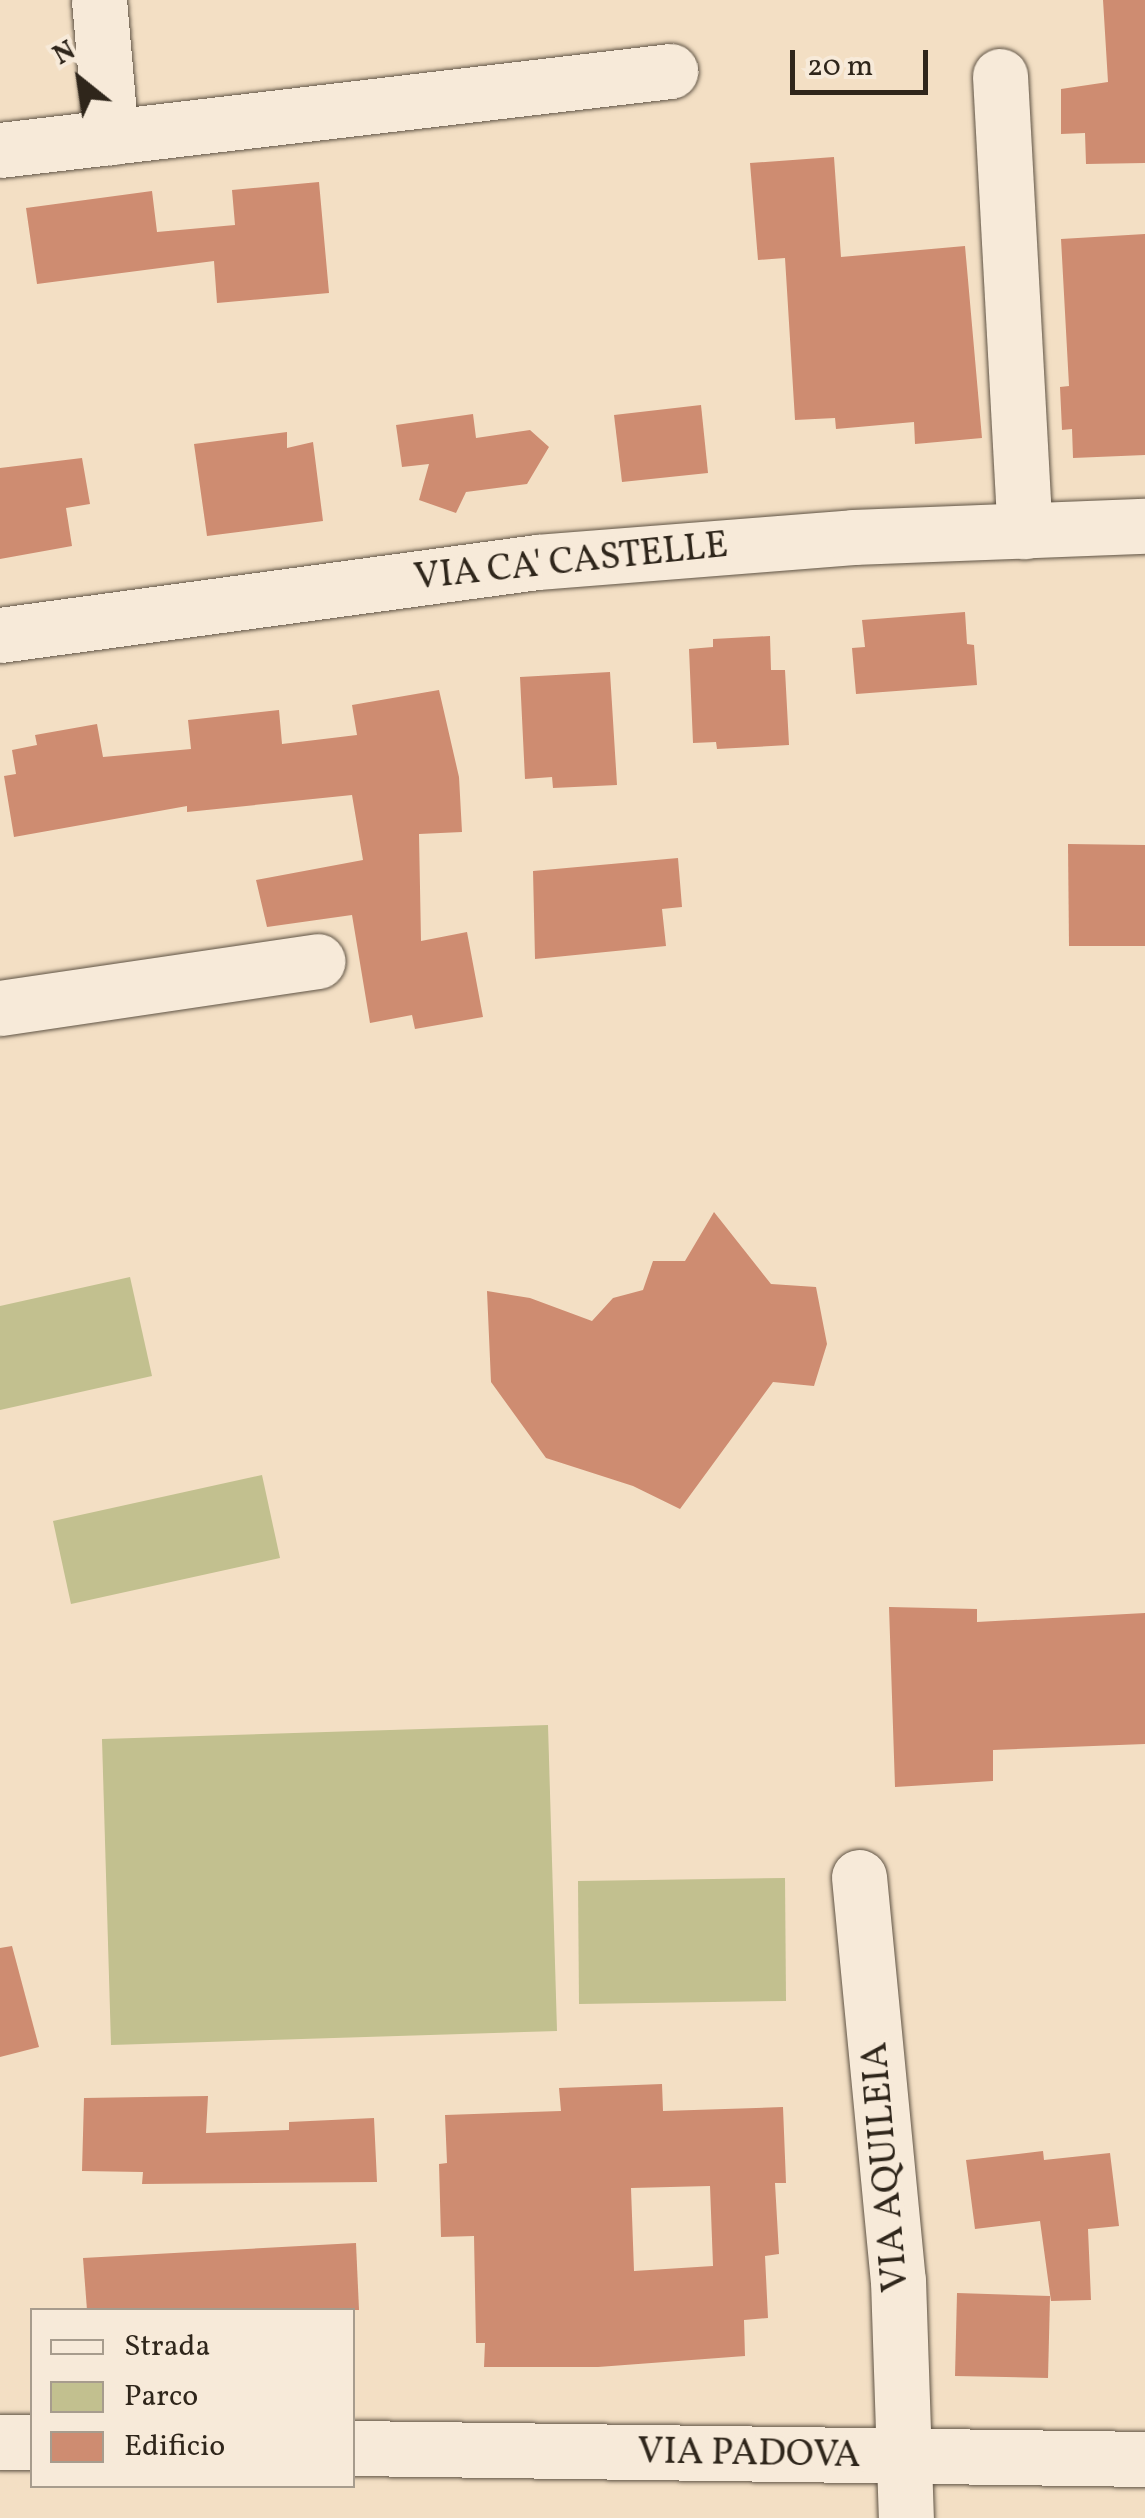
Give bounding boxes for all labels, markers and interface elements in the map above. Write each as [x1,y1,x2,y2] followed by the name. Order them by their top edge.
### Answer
[30,30,130,130] north arrow
[795,30,932,92] scale bar
[46,32,83,76] text: N
[807,46,873,88] text: 20 m
[412,524,730,602] street label: VIA CA' CASTELLE
[853,2040,921,2294] street label: VIA AQUILEIA
[30,2308,355,2488] legend
[124,2326,210,2368] text: Strada
[124,2376,198,2418] text: Parco
[124,2426,225,2468] text: Edificio
[637,2430,861,2480] street label: VIA PADOVA

